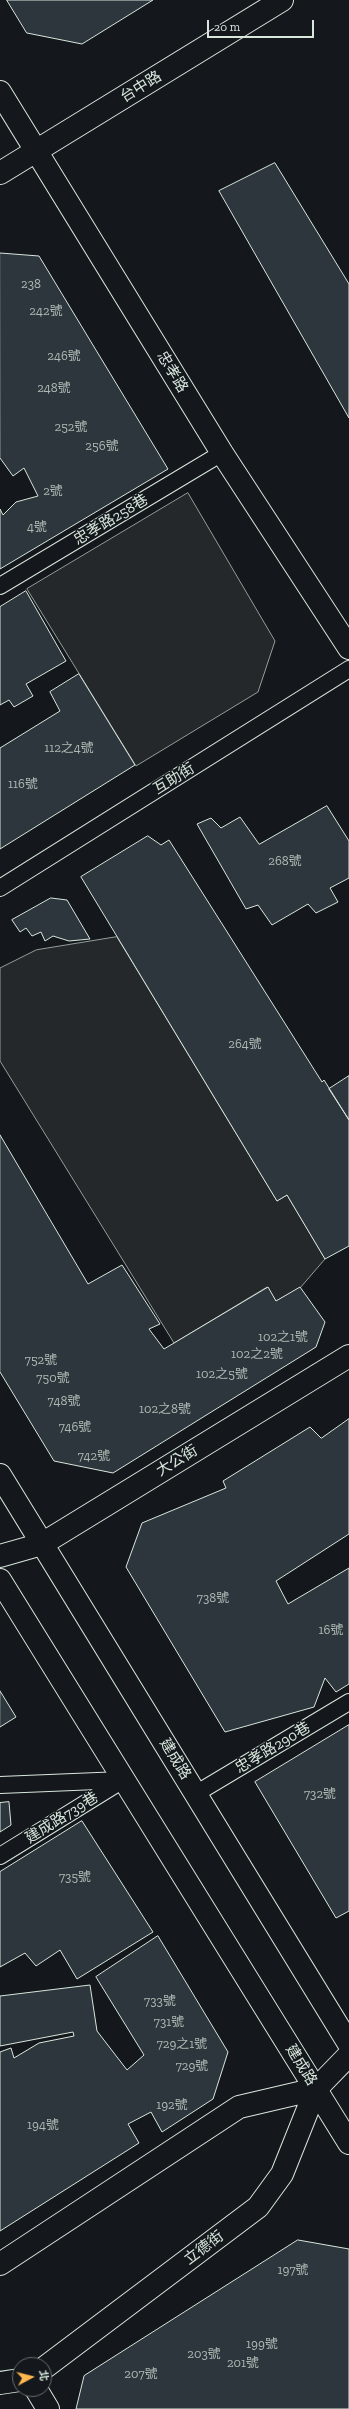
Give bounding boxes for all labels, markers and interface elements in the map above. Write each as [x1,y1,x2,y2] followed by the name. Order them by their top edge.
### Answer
[209,12,316,38] scale bar
[214,20,240,34] text: 20 m
[117,67,165,107] street label: 台中路
[21,276,41,292] house number: 238
[29,303,63,319] house number: 242號
[47,348,81,364] house number: 246號
[153,348,191,396] street label: 忠孝路
[37,380,71,396] house number: 248號
[54,419,88,435] house number: 252號
[85,438,119,454] house number: 256號
[43,483,63,499] house number: 2號
[71,491,151,549] street label: 忠孝路258巷
[27,519,47,535] house number: 4號
[44,740,94,756] house number: 112之4號
[150,759,198,799] street label: 互助街
[8,776,38,792] house number: 116號
[268,853,302,869] house number: 268號
[228,1036,262,1052] house number: 264號
[258,1329,308,1345] house number: 102之1號
[231,1346,283,1362] house number: 102之2號
[25,1352,57,1368] house number: 752號
[196,1366,248,1382] house number: 102之5號
[36,1370,70,1386] house number: 750號
[48,1393,80,1409] house number: 748號
[139,1401,191,1417] house number: 102之8號
[59,1419,91,1435] house number: 746號
[153,1442,201,1480] street label: 大公街
[78,1448,110,1464] house number: 742號
[197,1590,229,1606] house number: 738號
[319,1622,343,1638] house number: 16號
[232,1719,314,1777] street label: 忠孝路290巷
[155,1735,195,1783] street label: 建成路
[304,1786,336,1802] house number: 732號
[22,1789,102,1847] street label: 建成路739巷
[59,1869,91,1885] house number: 735號
[144,1993,176,2009] house number: 733號
[154,2014,184,2030] house number: 731號
[157,2036,207,2052] house number: 729之1號
[281,2041,321,2089] street label: 建成路
[176,2058,208,2074] house number: 729號
[156,2097,188,2113] house number: 192號
[27,2117,59,2133] house number: 194號
[181,2227,227,2269] street label: 立德街
[277,2262,309,2278] house number: 197號
[246,2336,278,2352] house number: 199號
[187,2346,221,2362] house number: 203號
[227,2355,259,2371] house number: 201號
[12,2357,52,2397] north arrow
[124,2366,158,2382] house number: 207號
[36,2369,51,2382] text: 北

